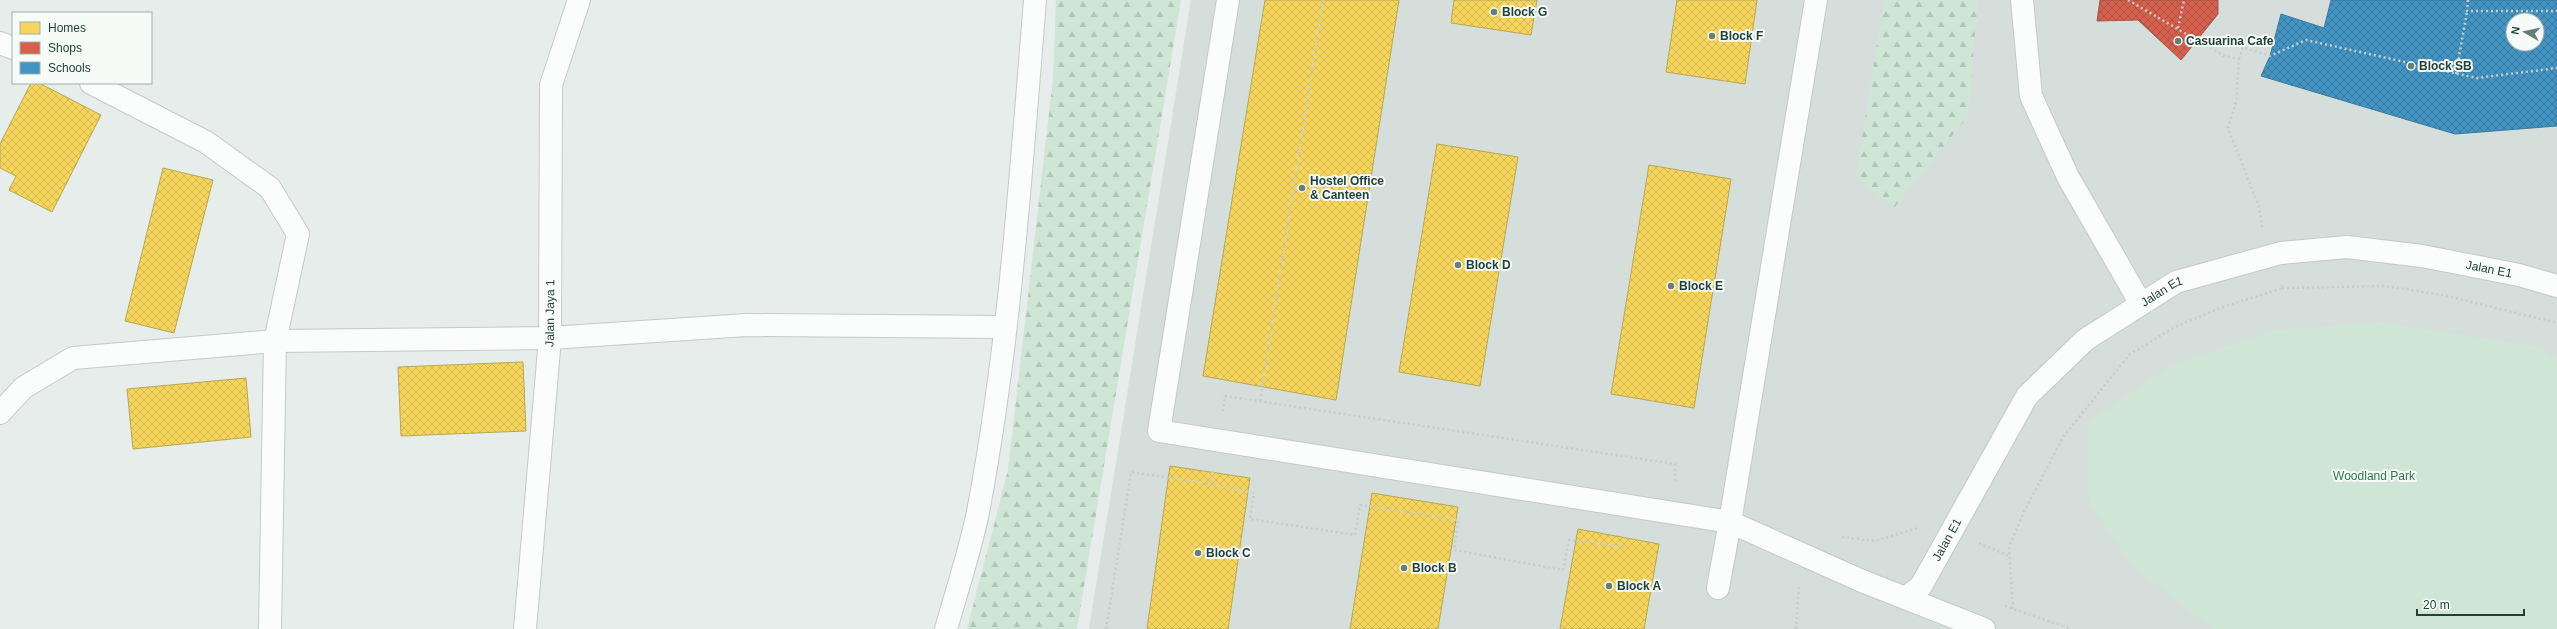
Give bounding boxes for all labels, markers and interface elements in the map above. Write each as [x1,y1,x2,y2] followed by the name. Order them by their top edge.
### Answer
[1502,5,1547,19] place label: Block G
[1489,7,1499,17] marker: Block G
[12,12,152,84] legend
[2505,12,2545,52] north arrow
[48,21,86,35] text: Homes
[2509,26,2522,35] text: N
[1720,29,1763,43] place label: Block F
[1707,31,1717,41] marker: Block F
[2186,34,2274,48] place label: Casuarina Cafe
[2173,36,2183,46] marker: Casuarina Cafe
[48,41,82,55] text: Shops
[2419,59,2472,73] place label: Block SB
[48,61,91,75] text: Schools
[2406,61,2416,71] marker: Block SB
[1310,174,1384,202] place label: Hostel Office & Canteen
[1297,183,1307,193] marker: Hostel Office & Canteen
[1466,258,1511,272] place label: Block D
[2465,258,2514,281] street label: Jalan E1
[1453,260,1463,270] marker: Block D
[2138,273,2184,310] street label: Jalan E1
[542,279,557,347] street label: Jalan Jaya 1
[1679,279,1723,293] place label: Block E
[1666,281,1676,291] marker: Block E
[2333,469,2416,483] park label: Woodland Park
[1929,515,1965,563] street label: Jalan E1
[1206,546,1251,560] place label: Block C
[1193,548,1203,558] marker: Block C
[1412,561,1457,575] place label: Block B
[1399,563,1409,573] marker: Block B
[1617,579,1662,593] place label: Block A
[1604,581,1614,591] marker: Block A
[2417,591,2524,617] scale bar
[2423,598,2450,612] text: 20 m

